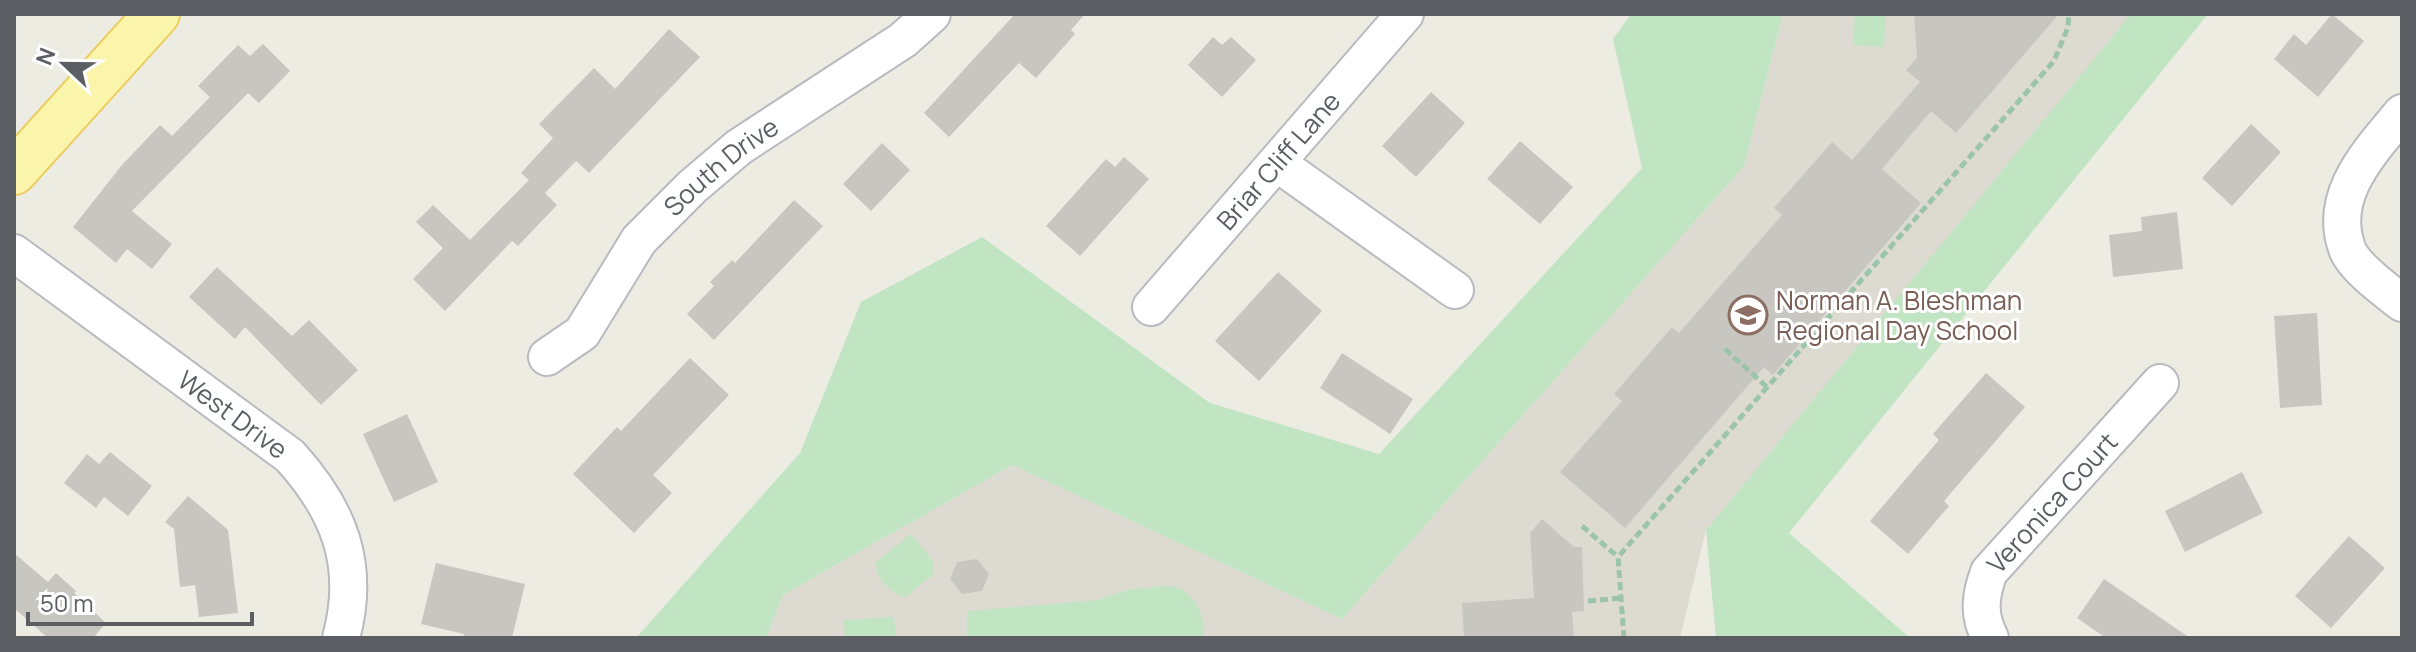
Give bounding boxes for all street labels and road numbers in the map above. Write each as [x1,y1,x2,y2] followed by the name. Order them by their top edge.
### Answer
[1208,84,1348,237] street label: Briar Cliff Lane
[655,108,785,224] street label: South Drive
[171,362,295,467] street label: West Drive
[1979,424,2125,581] street label: Veronica Court

